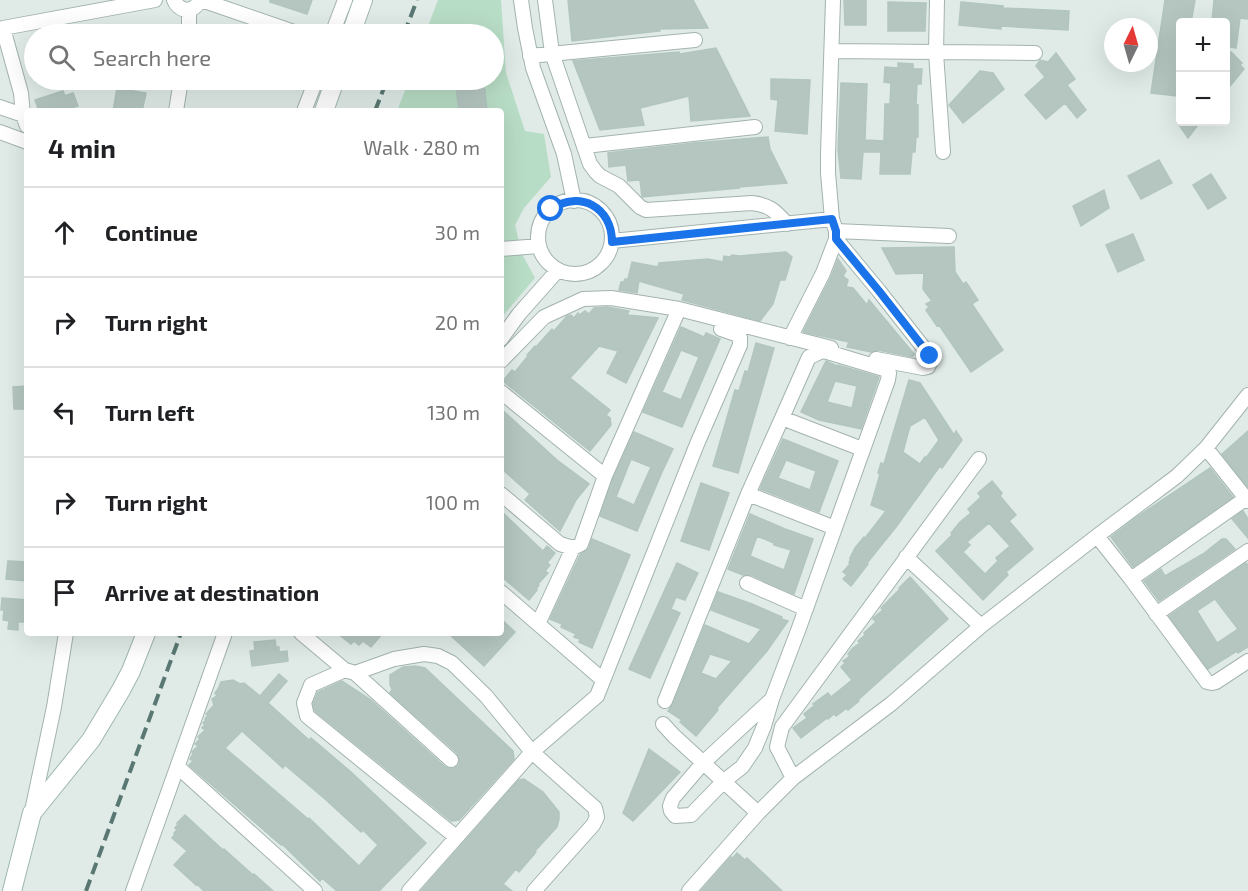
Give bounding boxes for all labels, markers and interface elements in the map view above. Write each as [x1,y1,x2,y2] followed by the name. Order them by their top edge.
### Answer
[1104,18,1158,72] north arrow
[1176,18,1230,126] map controls
[1176,18,1230,72] button: +
[24,24,504,90] search box
[45,41,78,74] icon: search
[93,44,211,70] text: Search here
[1176,72,1230,126] button: −
[48,132,116,163] text: 4 min
[363,135,480,159] text: Walk · 280 m
[537,195,563,221] route start
[48,216,81,249] icon: ahead
[105,219,198,245] text: Continue
[435,220,480,244] text: 30 m
[48,306,81,339] icon: right
[105,309,207,335] text: Turn right
[435,310,480,334] text: 20 m
[916,342,942,368] route end
[48,396,81,429] icon: left
[105,399,194,425] text: Turn left
[427,400,480,424] text: 130 m
[48,486,81,519] icon: right
[105,489,207,515] text: Turn right
[426,490,480,514] text: 100 m
[48,576,81,609] icon: arrive
[105,579,319,605] text: Arrive at destination

